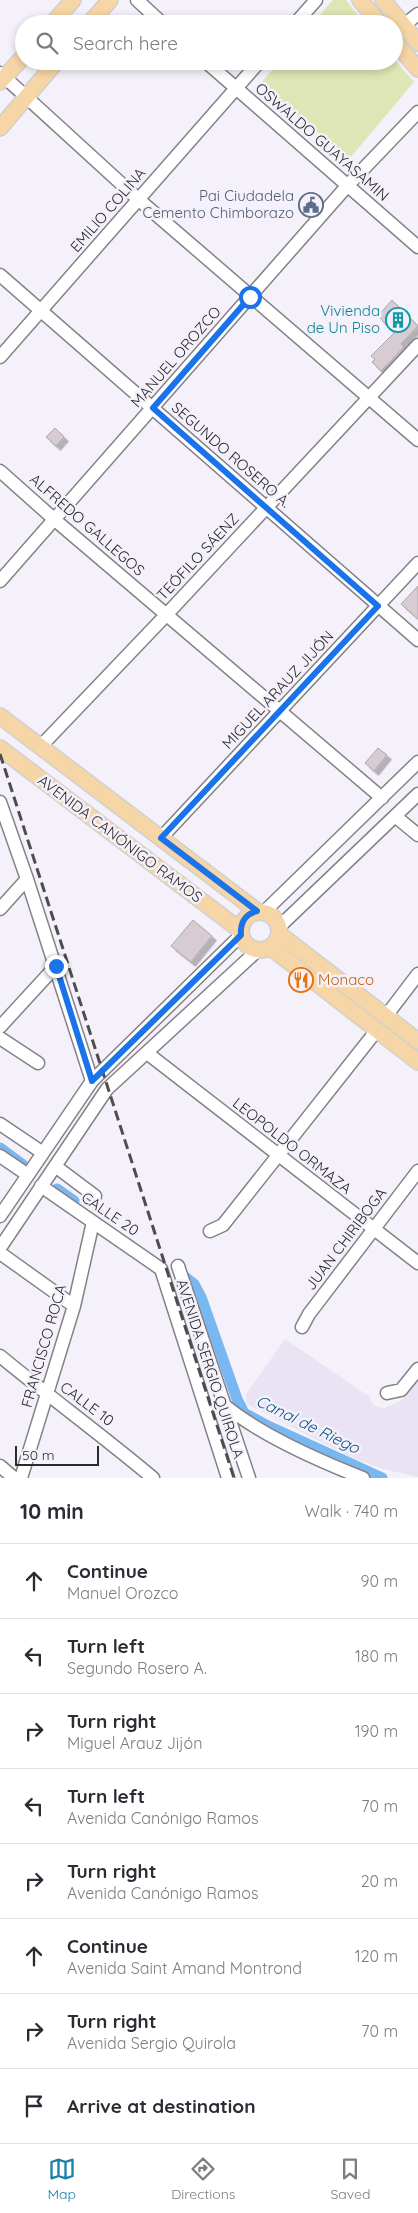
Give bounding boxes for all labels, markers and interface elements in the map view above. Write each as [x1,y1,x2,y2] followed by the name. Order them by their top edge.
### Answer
[15,15,403,70] search box
[33,29,61,57] icon: search
[73,31,178,55] text: Search here
[252,78,393,205] street label: OSWALDO GUAYASAMIN
[66,163,150,256] street label: EMILIO COLINA
[143,186,294,222] place label: Pai Ciudadela Cemento Chimborazo
[298,192,324,218] public building icon: Pai Ciudadela Cemento Chimborazo
[239,286,262,309] route start
[307,301,380,337] place label: Vivienda de Un Piso
[127,302,225,411] street label: MANUEL OROZCO
[385,307,411,333] building icon: Vivienda de Un Piso
[168,398,295,512] street label: SEGUNDO ROSERO A.
[26,470,149,580] street label: ALFREDO GALLEGOS
[153,509,243,604] street label: TEÓFILO SÁENZ
[218,627,337,753] street label: MIGUEL ARAUZ JIJÓN
[34,771,206,907] street label: AVENIDA CANÓNIGO RAMOS
[45,955,68,978] route end
[288,967,314,993] restaurant icon: Monaco
[318,970,374,989] place label: Monaco
[229,1093,356,1198] street label: LEOPOLDO ORMAZA
[301,1183,390,1294] street label: JUAN CHIRIBOGA
[78,1187,143,1240] street label: CALLE 20
[172,1277,249,1461] street label: AVENIDA SERGIO QUIROLA
[17,1282,70,1410] street label: FRANCISCO ROCA
[57,1377,118,1430] street label: CALLE 10
[253,1390,364,1458] water label: Canal de Riego
[15,1443,99,1466] scale bar
[22,1446,55,1464] text: 50 m
[20,1498,84,1524] text: 10 min
[304,1501,398,1521] text: Walk · 740 m
[67,1559,148,1583] text: Continue
[20,1567,48,1595] icon: ahead
[361,1571,398,1591] text: 90 m
[67,1583,178,1603] text: Manuel Orozco
[67,1634,145,1658] text: Turn left
[20,1642,48,1670] icon: left
[355,1646,398,1666] text: 180 m
[67,1658,207,1678] text: Segundo Rosero A.
[67,1709,156,1733] text: Turn right
[20,1717,48,1745] icon: right
[355,1721,398,1741] text: 190 m
[67,1733,203,1753] text: Miguel Arauz Jijón
[67,1784,145,1808] text: Turn left
[20,1792,48,1820] icon: left
[361,1796,398,1816] text: 70 m
[67,1808,258,1828] text: Avenida Canónigo Ramos
[67,1859,156,1883] text: Turn right
[20,1867,48,1895] icon: right
[361,1871,398,1891] text: 20 m
[67,1883,258,1903] text: Avenida Canónigo Ramos
[67,1934,148,1958] text: Continue
[20,1942,48,1970] icon: ahead
[355,1946,398,1966] text: 120 m
[67,1958,302,1978] text: Avenida Saint Amand Montrond
[67,2009,156,2033] text: Turn right
[20,2017,48,2045] icon: right
[361,2021,398,2041] text: 70 m
[67,2033,236,2053] text: Avenida Sergio Quirola
[20,2092,48,2120] icon: arrive
[67,2094,256,2118] text: Arrive at destination
[48,2155,76,2203] tab: Map
[171,2155,235,2203] tab: Directions
[330,2155,370,2203] tab: Saved

